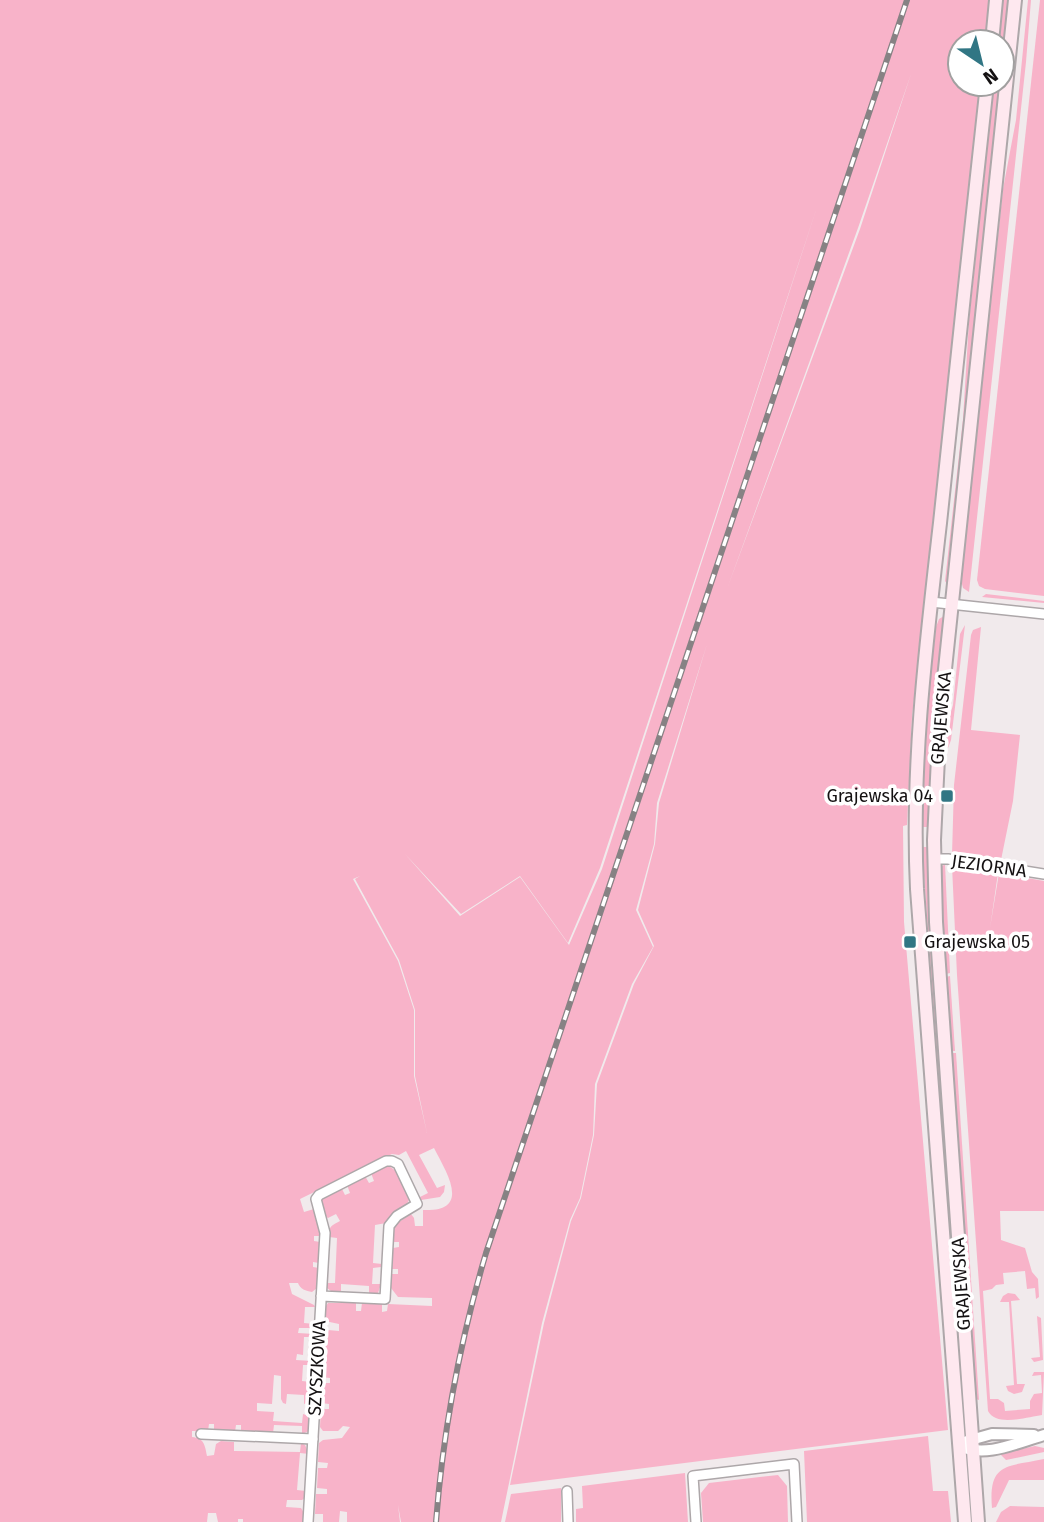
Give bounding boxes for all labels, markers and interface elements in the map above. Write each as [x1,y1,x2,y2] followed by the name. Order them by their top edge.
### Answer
[946,28,1016,98] north arrow
[979,63,1002,90] text: N
[926,670,956,765] street label: GRAJEWSKA
[826,785,933,807] place label: Grajewska 04
[939,788,955,804] marker: Grajewska 04
[950,850,1029,882] street label: JEZIORNA
[924,931,1030,953] place label: Grajewska 05
[902,934,918,950] marker: Grajewska 05
[947,1236,975,1331] street label: GRAJEWSKA
[304,1319,331,1416] street label: SZYSZKOWA

